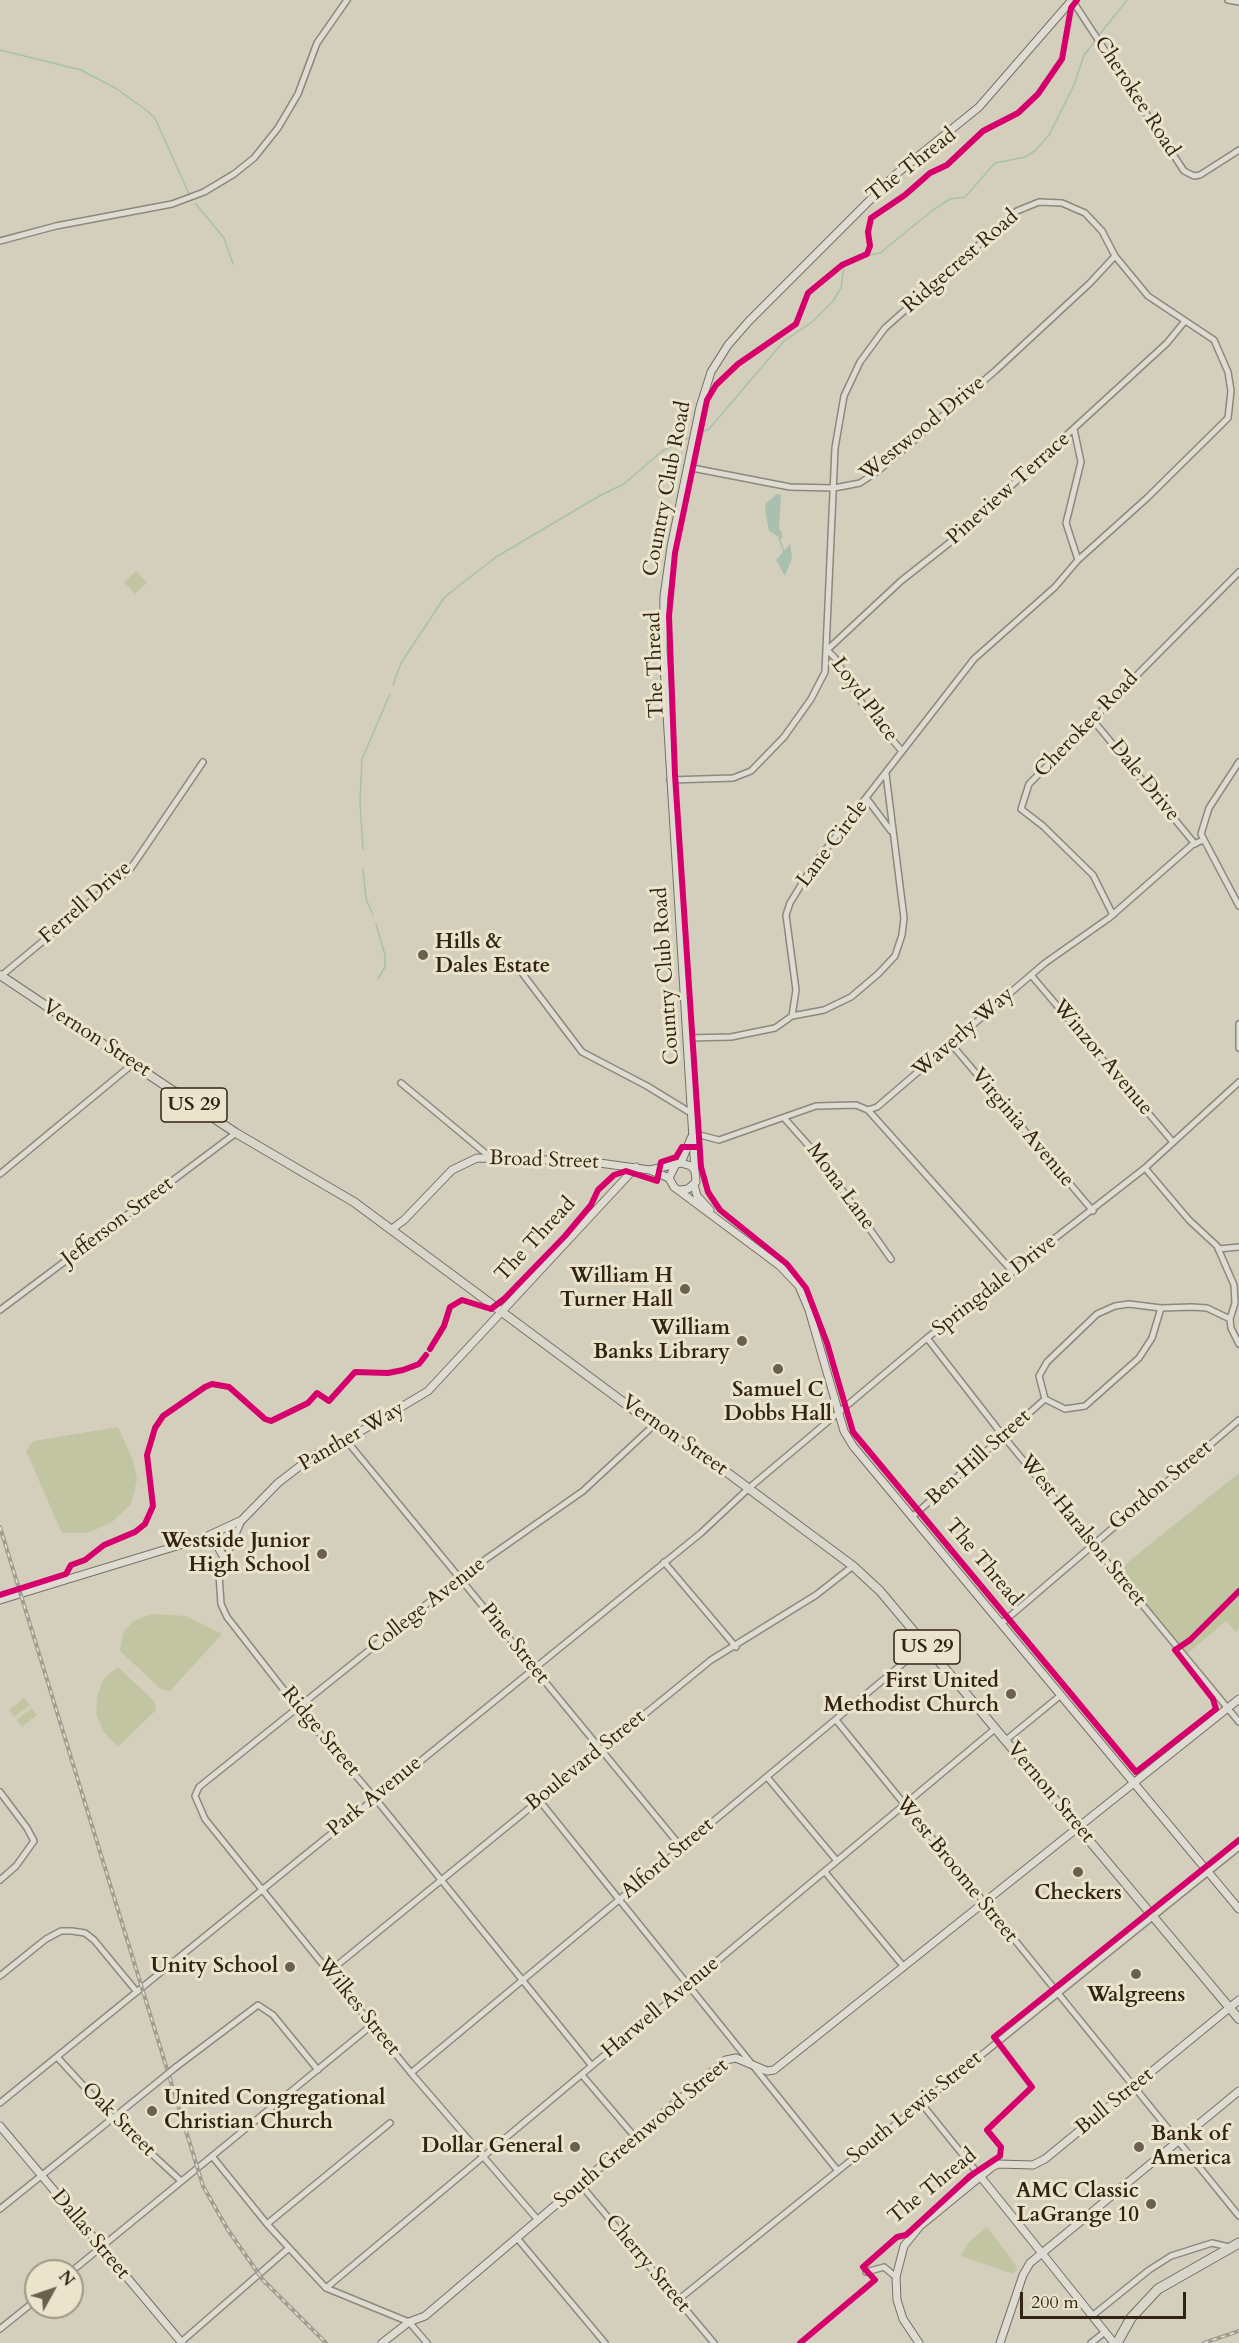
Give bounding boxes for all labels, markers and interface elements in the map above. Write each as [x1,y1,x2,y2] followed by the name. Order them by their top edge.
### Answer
[1088,32,1184,162] street label: Cherokee Road
[862,123,962,209] street label: The Thread
[898,205,1024,319] street label: Ridgecrest Road
[855,371,991,487] street label: Westwood Drive
[639,399,697,579] street label: Country Club Road
[942,427,1076,551] street label: Pineview Terrace
[642,611,670,719] street label: The Thread
[825,653,903,747] street label: Loyd Place
[1030,667,1144,783] street label: Cherokee Road
[1104,735,1184,827] street label: Dale Drive
[792,795,874,893] street label: Lane Circle
[35,856,137,950] street label: Ferrell Drive
[648,886,686,1066] street label: Country Club Road
[435,930,550,980] place label: Hills & Dales Estate
[416,948,430,962] marker: Hills & Dales Estate
[908,982,1020,1084] street label: Waverly Way
[37,995,155,1083] street label: Vernon Street
[1046,995,1158,1121] street label: Winzor Avenue
[965,1063,1079,1193] street label: Virginia Avenue
[161,1088,227,1122] road number: US 29
[800,1139,880,1235] street label: Mona Lane
[489,1146,599,1176] street label: Broad Street
[57,1172,179,1272] street label: Jefferson Street
[490,1192,582,1288] street label: The Thread
[928,1230,1062,1342] street label: Springdale Drive
[560,1264,673,1314] place label: William H Turner Hall
[678,1282,692,1296] marker: William H Turner Hall
[593,1316,730,1366] place label: William Banks Library
[735,1334,749,1348] marker: William Banks Library
[771,1362,785,1376] marker: Samuel C Dobbs Hall
[724,1378,832,1428] place label: Samuel C Dobbs Hall
[616,1390,732,1482] street label: Vernon Street
[295,1397,409,1477] street label: Panther Way
[922,1405,1036,1511] street label: Ben Hill Street
[1105,1436,1217,1536] street label: Gordon Street
[1013,1450,1151,1612] street label: West Haralson Street
[939,1514,1027,1612] street label: The Thread
[161,1529,310,1579] place label: Westside Junior High School
[315,1547,329,1561] marker: Westside Junior High School
[363,1552,491,1660] street label: College Avenue
[474,1599,554,1689] street label: Pine Street
[894,1630,960,1664] road number: US 29
[824,1669,999,1719] place label: First United Methodist Church
[275,1682,365,1782] street label: Ridge Street
[1004,1687,1018,1701] marker: First United Methodist Church
[521,1705,651,1817] street label: Boulevard Street
[1000,1737,1100,1849] street label: Vernon Street
[323,1751,427,1843] street label: Park Avenue
[890,1792,1022,1948] street label: West Broome Street
[617,1813,719,1905] street label: Alford Street
[1071,1865,1085,1879] marker: Checkers
[1034,1881,1122,1907] place label: Checkers
[597,1952,725,2064] street label: Harwell Avenue
[311,1953,405,2061] street label: Wilkes Street
[151,1954,278,1980] place label: Unity School
[283,1960,297,1974] marker: Unity School
[1129,1967,1143,1981] marker: Walgreens
[1087,1983,1185,2009] place label: Walgreens
[843,2046,987,2170] street label: South Lewis Street
[550,2054,734,2214] street label: South Greenwood Street
[1071,2063,1159,2141] street label: Bull Street
[76,2078,160,2162] street label: Oak Street
[164,2086,385,2136] place label: United Congregational Christian Church
[145,2104,159,2118] marker: United Congregational Christian Church
[1151,2122,1231,2172] place label: Bank of America
[422,2134,563,2160] place label: Dollar General
[568,2140,582,2154] marker: Dollar General
[1132,2140,1146,2154] marker: Bank of America
[884,2144,982,2230] street label: The Thread
[1016,2179,1139,2229] place label: AMC Classic LaGrange 10
[45,2185,135,2285] street label: Dallas Street
[1144,2197,1158,2211] marker: AMC Classic LaGrange 10
[599,2210,695,2318] street label: Cherry Street
[24,2259,84,2319] north arrow
[53,2266,79,2291] text: N
[1023,2280,1190,2318] scale bar
[1031,2290,1079,2315] text: 200 m

